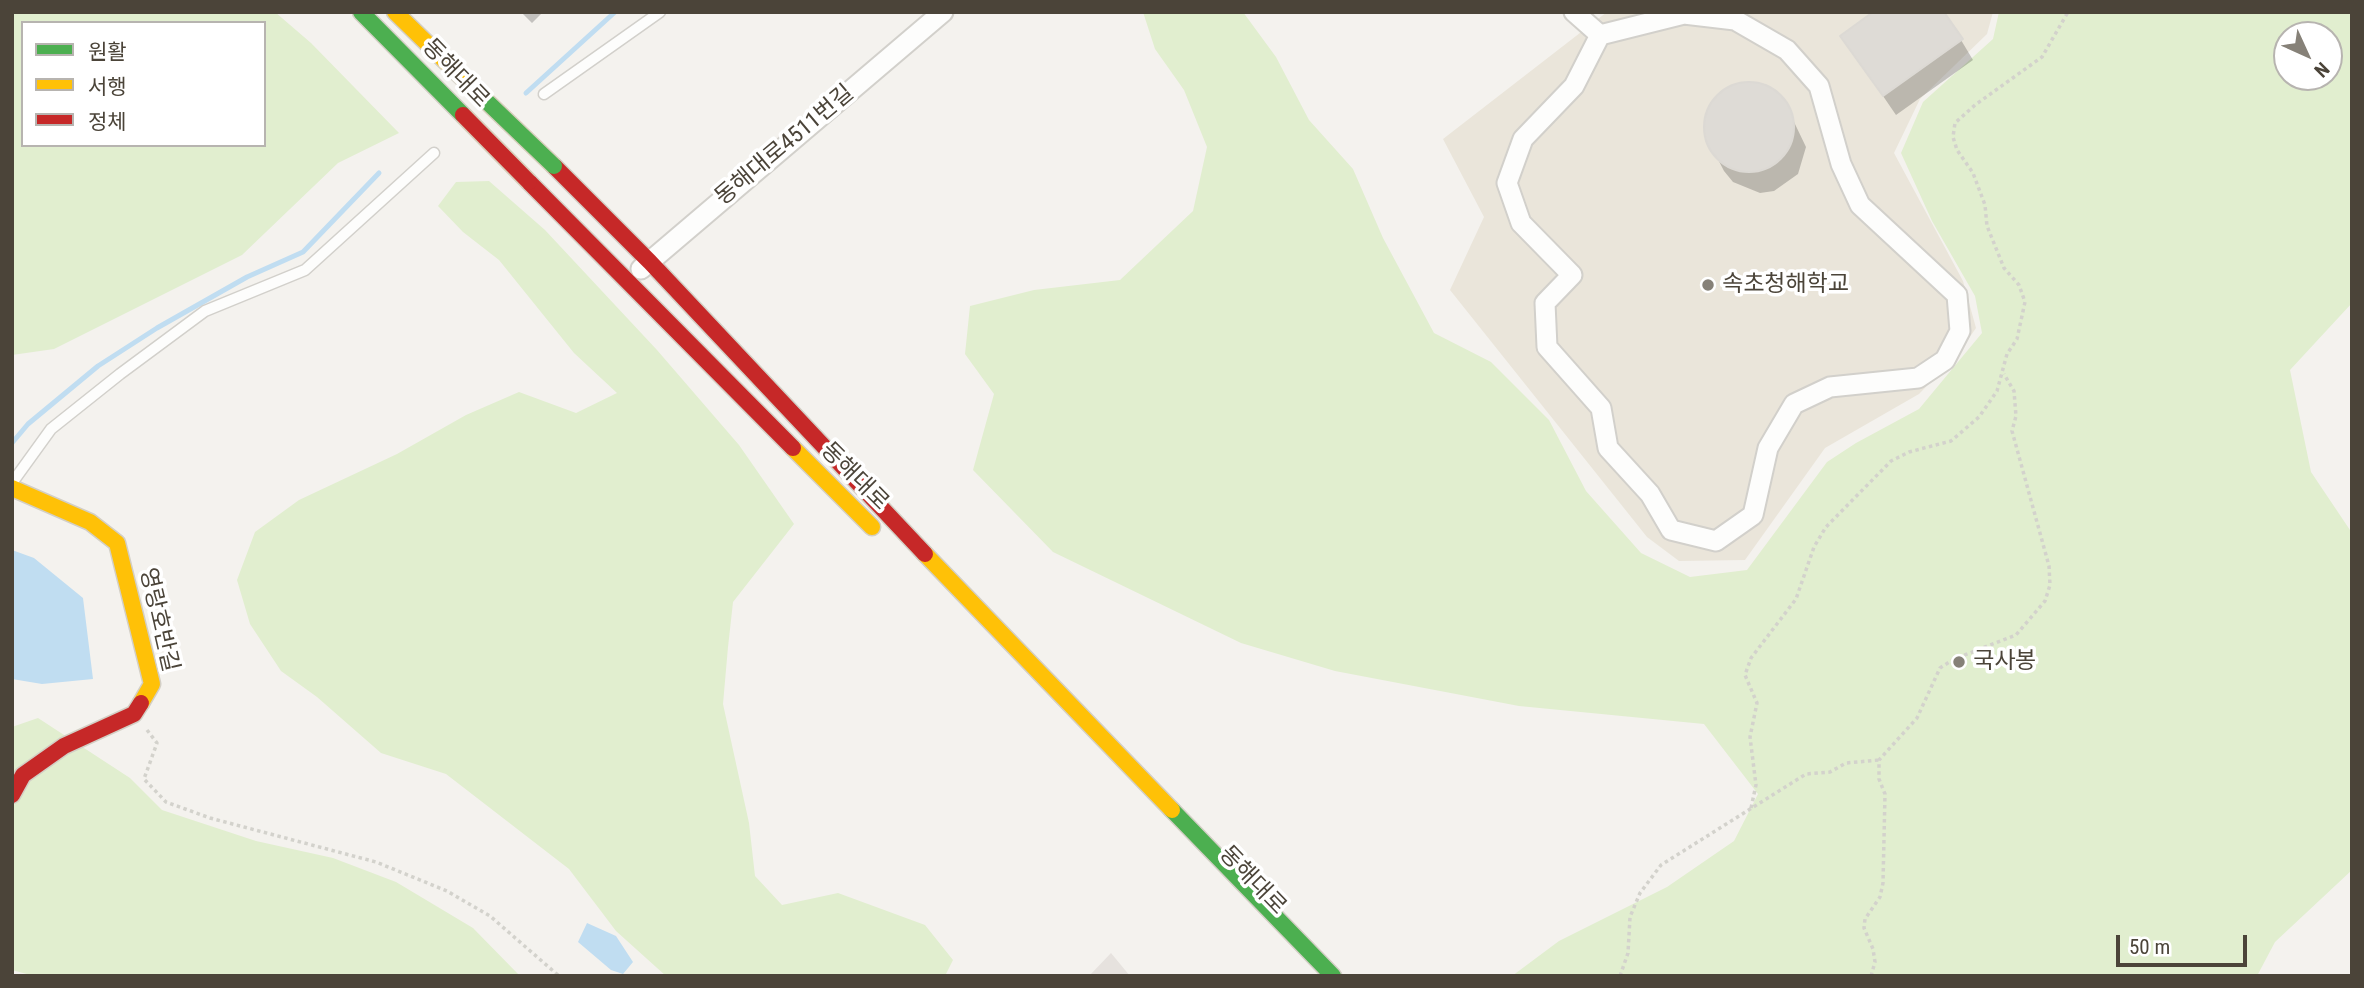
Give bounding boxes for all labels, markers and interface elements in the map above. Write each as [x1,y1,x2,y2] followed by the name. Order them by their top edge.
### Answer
[21,21,266,147] legend
[2273,21,2343,91] north arrow
[416,34,494,114] street label: 동해대로
[88,40,127,64] text: 원활
[2310,58,2334,82] text: N
[88,75,127,99] text: 서행
[710,80,860,212] street label: 동해대로4511번길
[88,110,127,134] text: 정체
[1722,271,1849,299] place label: 속초청해학교
[1700,277,1716,293] marker: 속초청해학교
[814,437,894,517] street label: 동해대로
[133,565,183,675] street label: 영랑호반길
[1973,648,2036,676] place label: 국사봉
[1951,654,1967,670] marker: 국사봉
[1213,841,1291,921] street label: 동해대로
[2119,922,2250,966] scale bar
[2129,935,2170,959] text: 50 m

